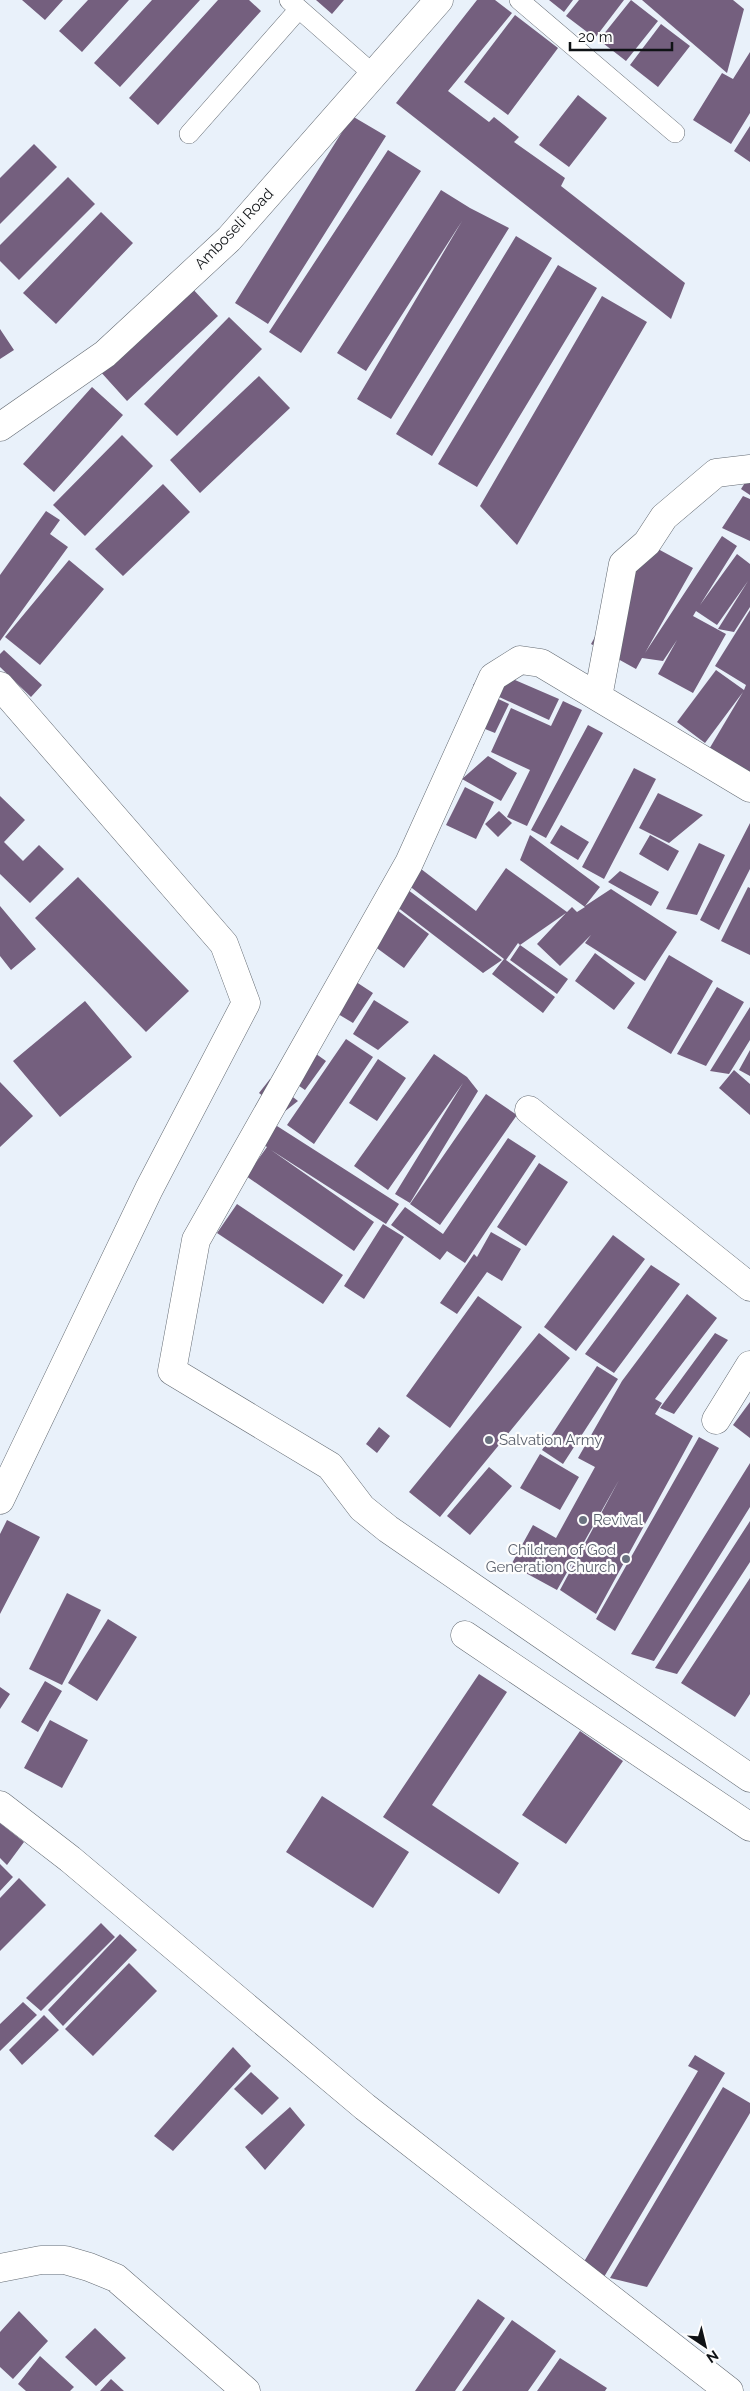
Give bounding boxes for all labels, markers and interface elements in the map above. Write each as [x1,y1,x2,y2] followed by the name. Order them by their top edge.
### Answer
[570,20,672,52] scale bar
[578,28,613,46] text: 20 m
[191,185,277,273] street label: Amboseli Road
[499,1431,603,1449] place label: Salvation Army
[483,1434,495,1446] marker: Salvation Army
[593,1511,643,1529] place label: Revival
[577,1514,589,1526] marker: Revival
[486,1541,616,1576] place label: Children of God Generation Church
[620,1553,632,1565] marker: Children of God Generation Church
[680,2321,730,2371] north arrow
[703,2347,721,2366] text: N

